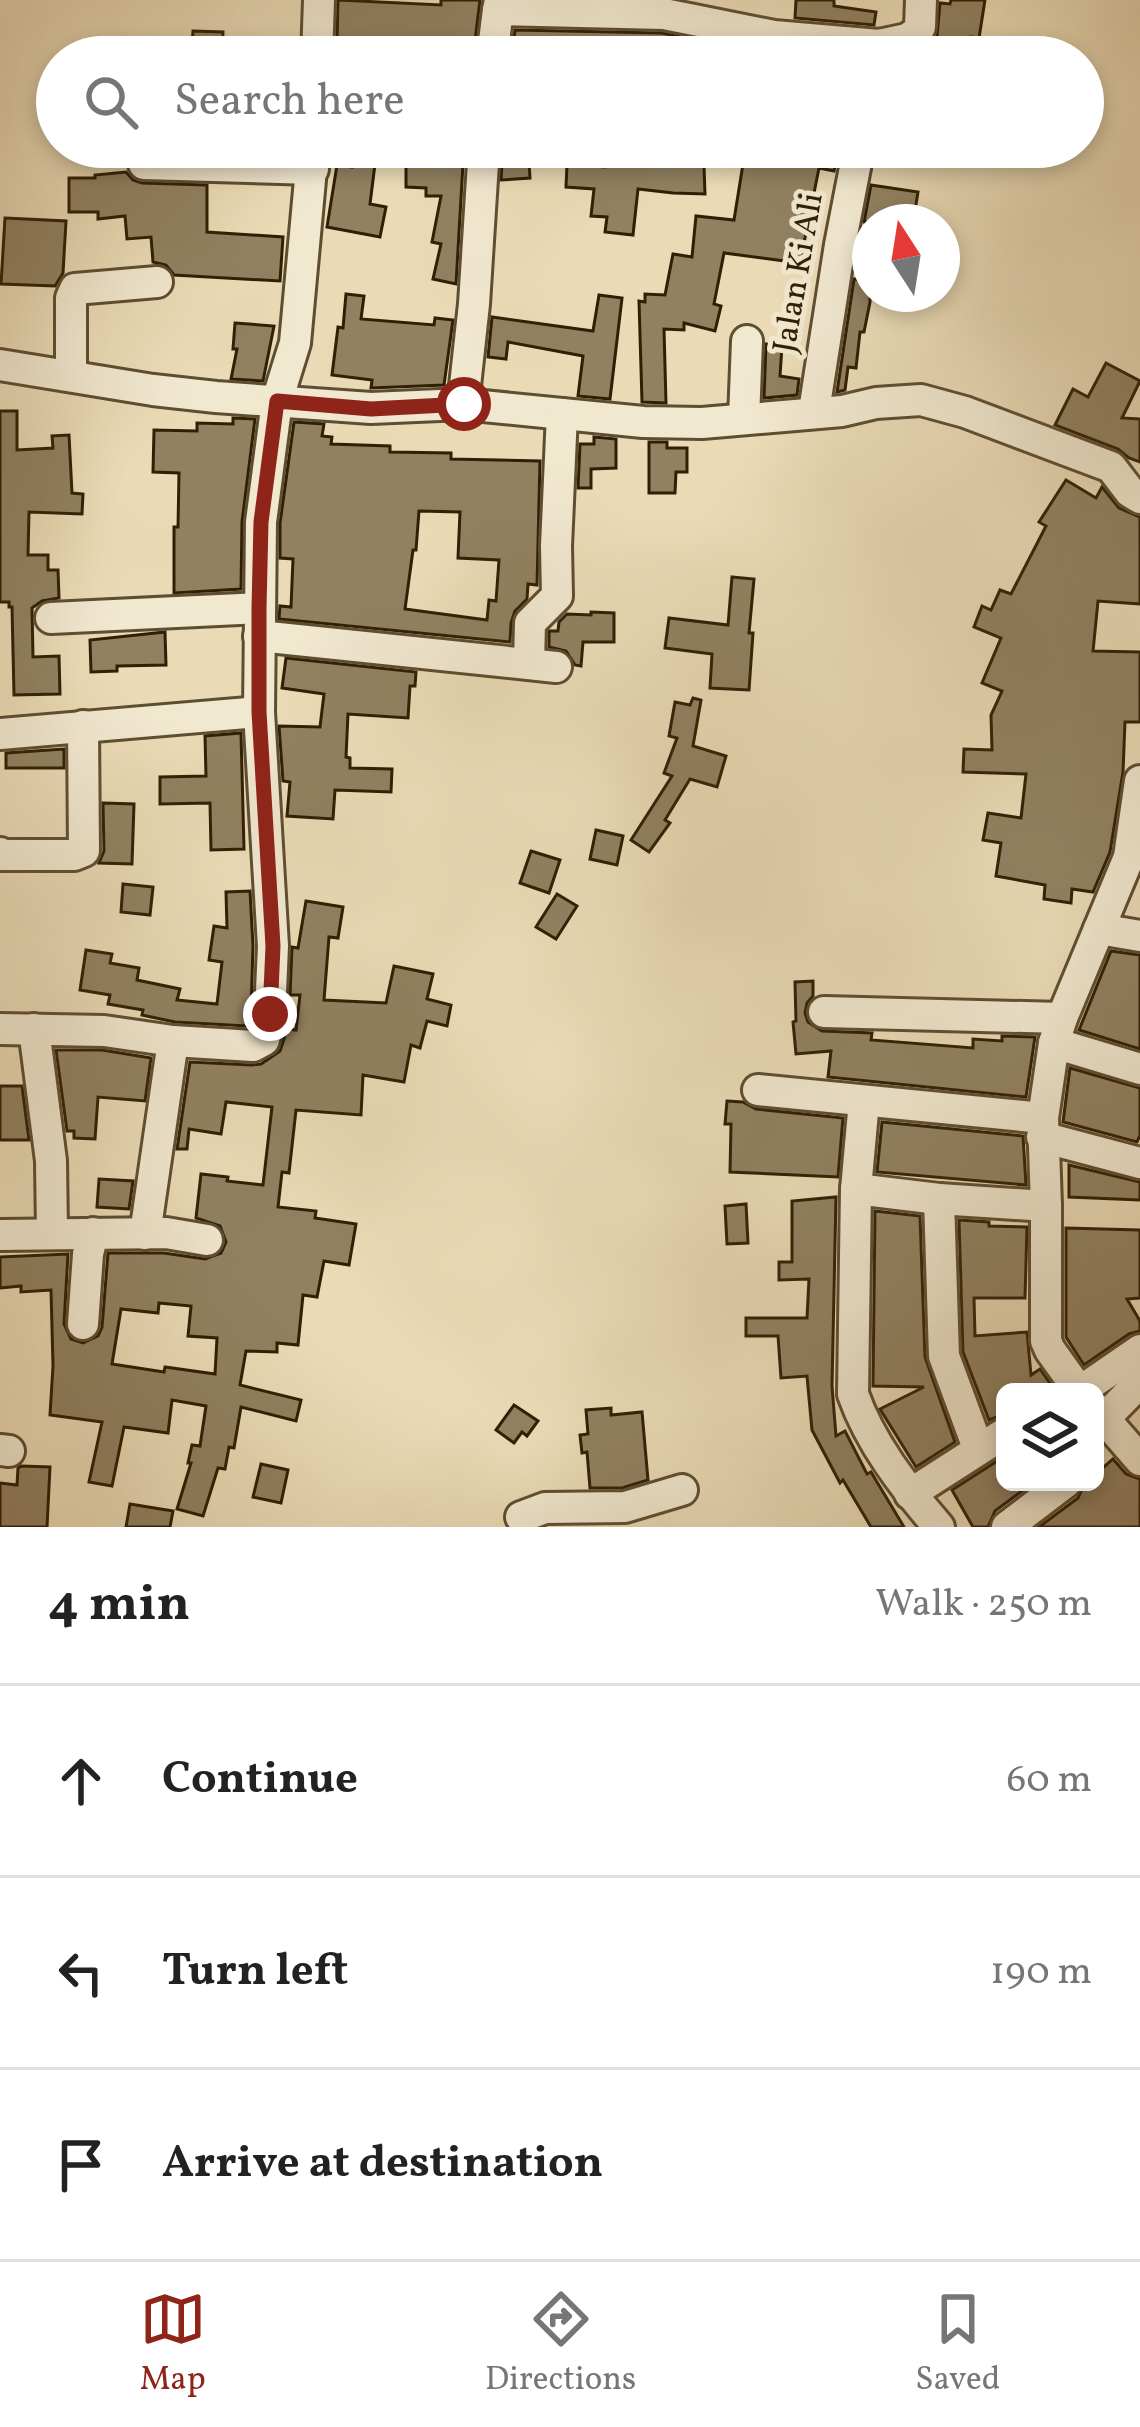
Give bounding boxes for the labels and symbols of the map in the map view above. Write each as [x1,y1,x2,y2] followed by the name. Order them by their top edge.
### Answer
[763,189,837,357] street label: Jalan Ki Ali
[852,204,960,312] north arrow
[437,377,491,431] route start
[243,987,297,1041] route end

